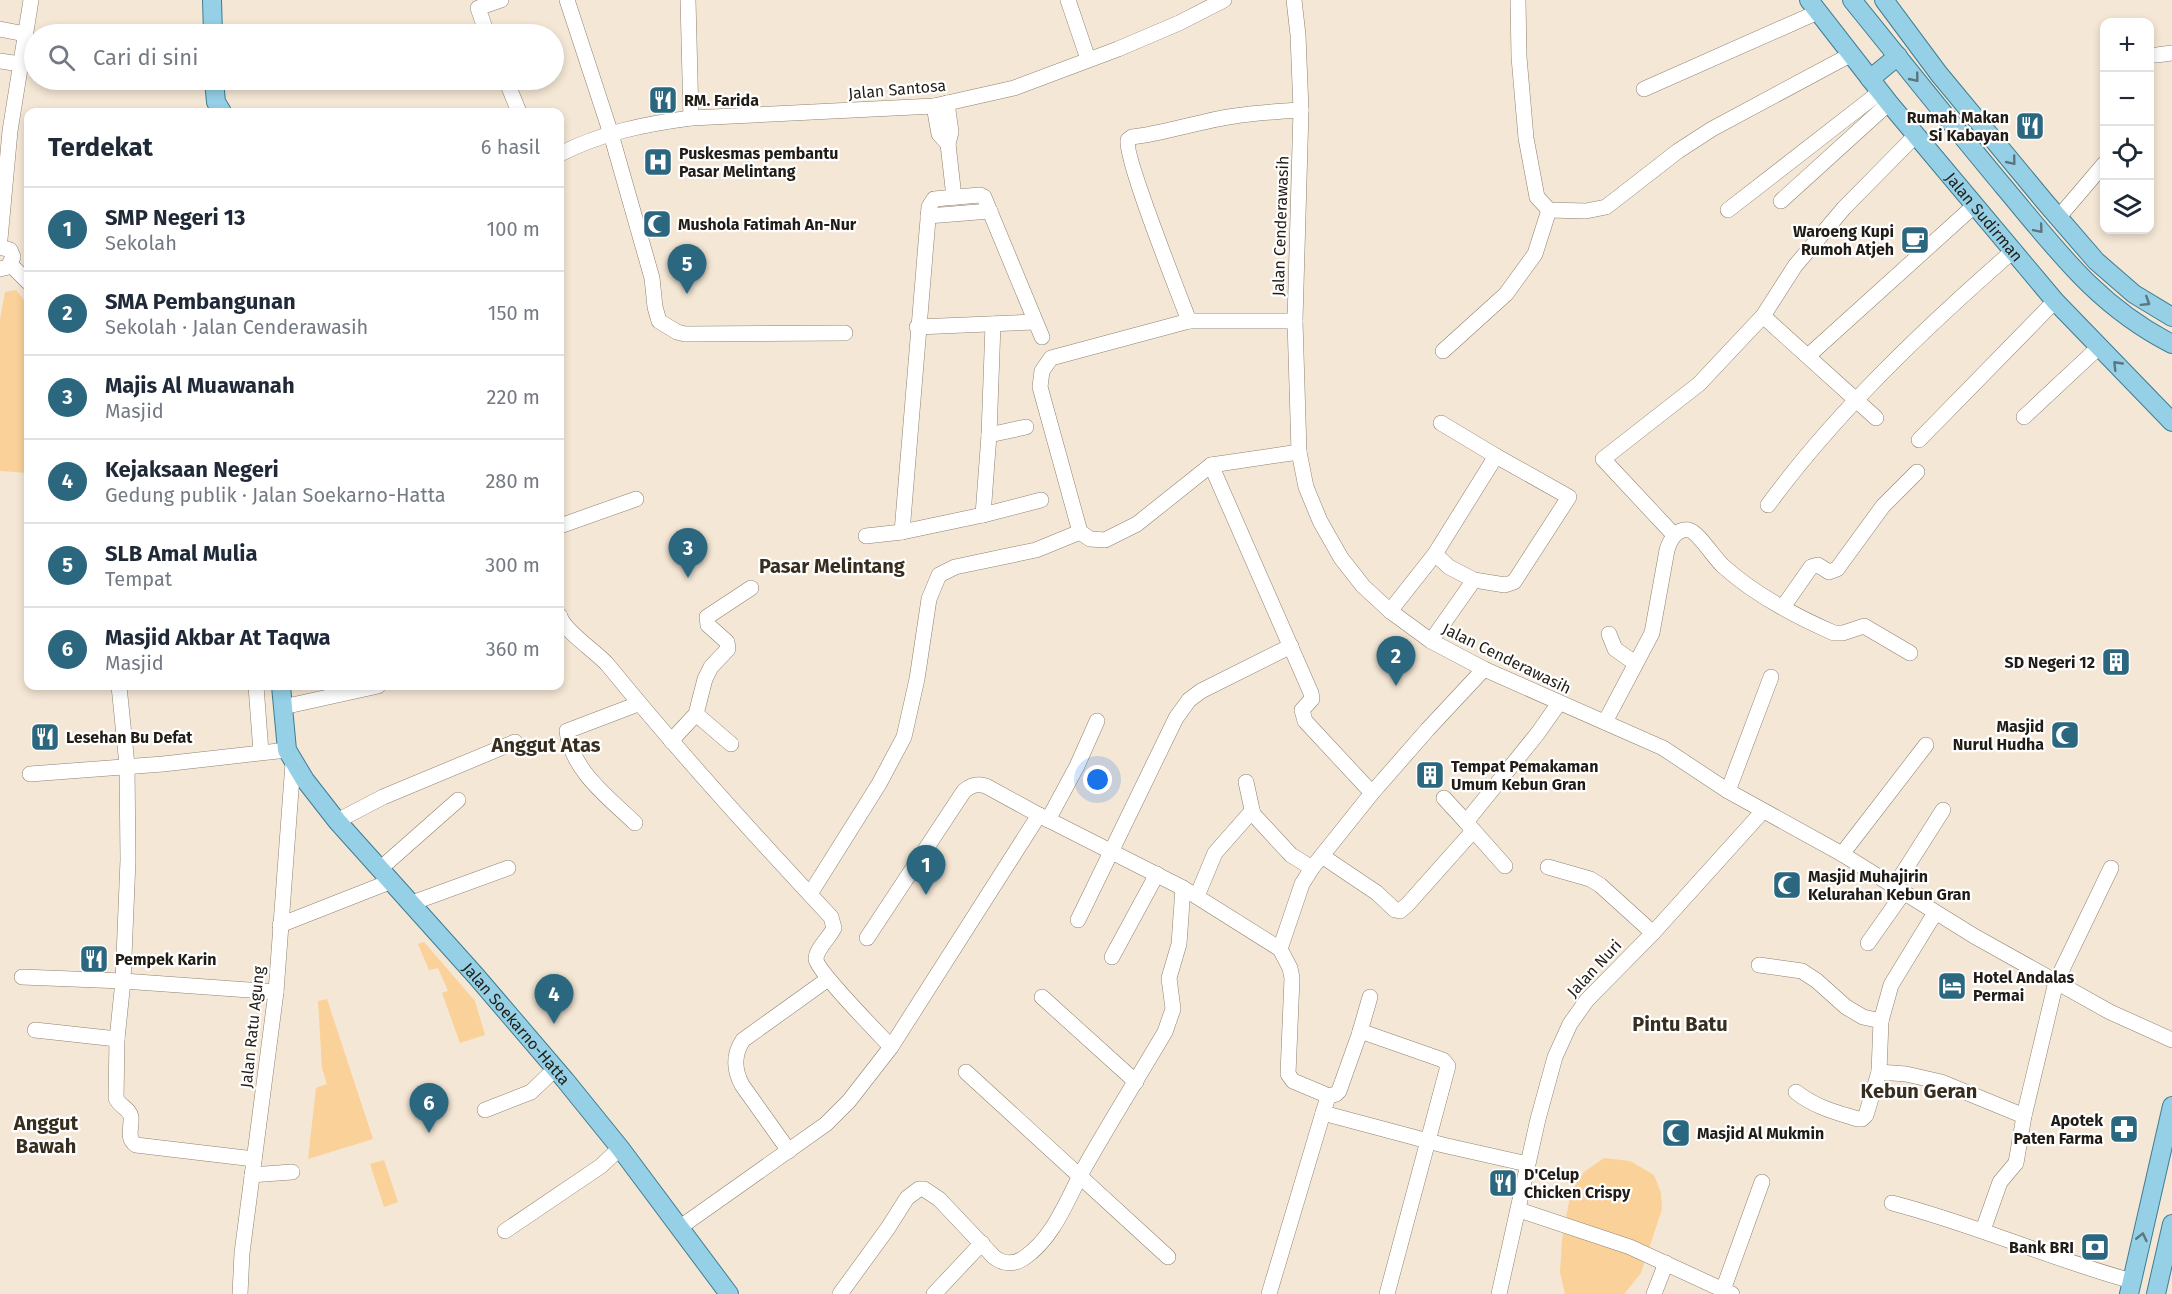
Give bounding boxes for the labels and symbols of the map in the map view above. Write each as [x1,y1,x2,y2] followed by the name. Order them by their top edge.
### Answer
[1908,72,1919,83] one-way arrow
[847,76,947,103] street label: Jalan Santosa
[647,84,679,116] restaurant icon: RM. Farida
[684,91,759,110] place label: RM. Farida
[1907,108,2009,145] place label: Rumah Makan Si Kabayan
[2014,110,2046,142] restaurant icon: Rumah Makan Si Kabayan
[679,144,839,181] place label: Puskesmas pembantu Pasar Melintang
[642,146,674,178] hospital icon: Puskesmas pembantu Pasar Melintang
[2005,154,2016,165] one-way arrow
[1269,155,1292,297] street label: Jalan Cenderawasih
[1941,169,2027,266] street label: Jalan Sudirman
[641,208,673,240] mosque icon: Mushola Fatimah An-Nur
[678,215,857,234] place label: Mushola Fatimah An-Nur
[1793,222,1894,259] place label: Waroeng Kupi Rumoh Atjeh
[2032,222,2043,233] one-way arrow
[1899,224,1931,256] cafe icon: Waroeng Kupi Rumoh Atjeh
[668,244,706,294] pin: 5
[2140,294,2150,306] one-way arrow
[2113,362,2124,373] one-way arrow
[668,528,708,578] pin: 3
[759,554,906,578] district label: Pasar Melintang
[1439,619,1574,698] street label: Jalan Cenderawasih
[1376,636,1416,686] pin: 2
[2100,646,2132,678] building icon: SD Negeri 12
[2004,653,2095,672] place label: SD Negeri 12
[1953,717,2044,754] place label: Masjid Nurul Hudha
[2049,719,2081,751] mosque icon: Masjid Nurul Hudha
[29,721,61,753] restaurant icon: Lesehan Bu Defat
[66,728,193,747] place label: Lesehan Bu Defat
[491,733,601,757] district label: Anggut Atas
[1451,757,1598,794] place label: Tempat Pemakaman Umum Kebun Gran
[1414,759,1446,791] building icon: Tempat Pemakaman Umum Kebun Gran
[1083,765,1112,794] your location
[906,846,946,895] pin: 1
[1808,867,1971,904] place label: Masjid Muhajirin Kelurahan Kebun Gran
[1771,869,1803,901] mosque icon: Masjid Muhajirin Kelurahan Kebun Gran
[1563,936,1626,1001] street label: Jalan Nuri
[78,943,110,975] restaurant icon: Pempek Karin
[115,950,216,969] place label: Pempek Karin
[459,959,574,1089] street label: Jalan Soekarno-Hatta
[237,965,268,1089] street label: Jalan Ratu Agung
[1973,968,2074,1005] place label: Hotel Andalas Permai
[1936,970,1968,1002] hotel icon: Hotel Andalas Permai
[534,974,574,1024] pin: 4
[1632,1012,1728,1036] district label: Pintu Batu
[1861,1079,1977,1103] district label: Kebun Geran
[410,1084,448,1133] pin: 6
[13,1111,78,1158] district label: Anggut Bawah
[2013,1111,2103,1148] place label: Apotek Paten Farma
[2108,1113,2140,1145] pharmacy icon: Apotek Paten Farma
[1660,1117,1692,1149] mosque icon: Masjid Al Mukmin
[1697,1124,1824,1143] place label: Masjid Al Mukmin
[1524,1165,1631,1202] place label: D'Celup Chicken Crispy
[1487,1167,1519,1199] restaurant icon: D'Celup Chicken Crispy
[2079,1231,2111,1263] bank icon: Bank BRI
[2135,1232,2148,1242] one-way arrow
[2009,1238,2074,1257] place label: Bank BRI

